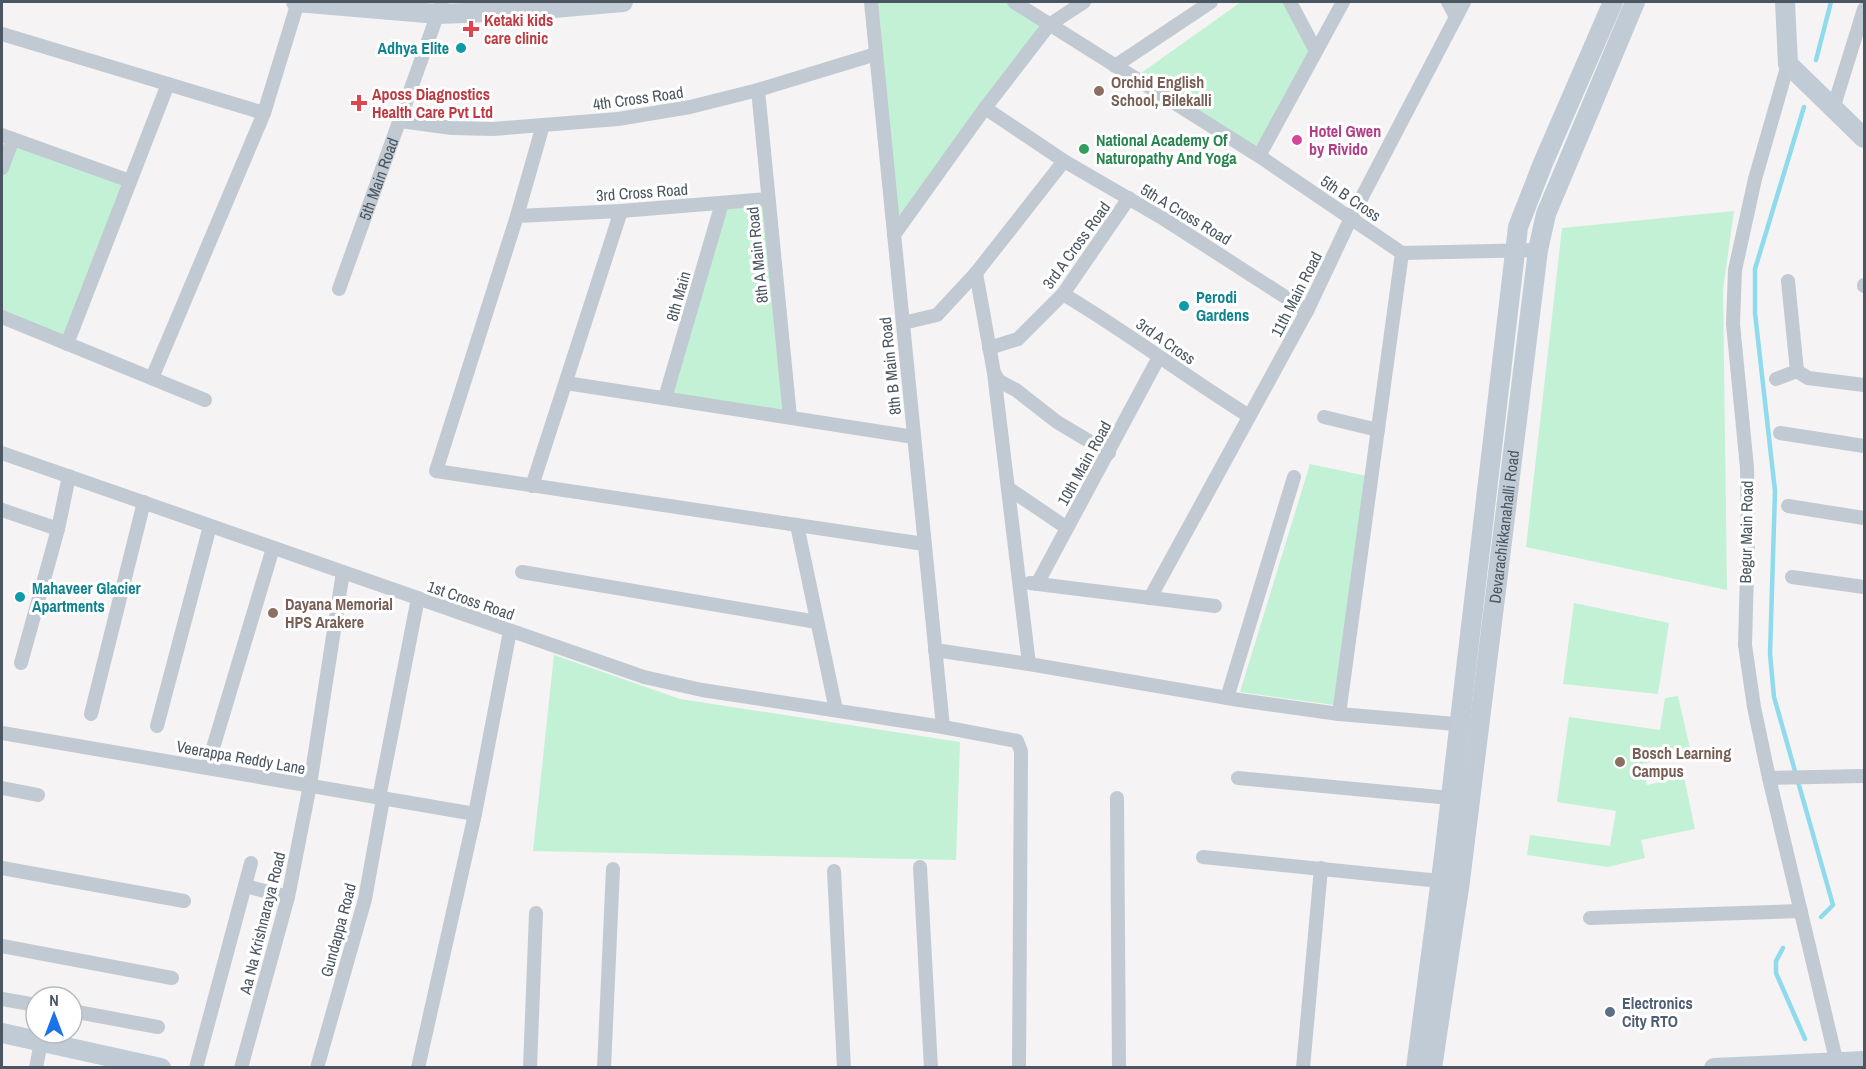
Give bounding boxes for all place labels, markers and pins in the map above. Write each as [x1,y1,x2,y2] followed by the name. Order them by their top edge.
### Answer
[484,9,553,49] place label: Ketaki kids care clinic
[462,20,480,38] marker: Ketaki kids care clinic
[378,37,449,59] place label: Adhya Elite
[454,41,468,55] marker: Adhya Elite
[1111,71,1212,111] place label: Orchid English School, Bilekalli
[372,83,493,123] place label: Aposs Diagnostics Health Care Pvt Ltd
[1092,84,1106,98] marker: Orchid English School, Bilekalli
[350,94,368,112] marker: Aposs Diagnostics Health Care Pvt Ltd
[1309,120,1381,160] place label: Hotel Gwen by Rivido
[1096,129,1237,169] place label: National Academy Of Naturopathy And Yoga
[1290,133,1304,147] marker: Hotel Gwen by Rivido
[1077,142,1091,156] marker: National Academy Of Naturopathy And Yoga
[1196,286,1249,326] place label: Perodi Gardens
[1177,299,1191,313] marker: Perodi Gardens
[32,577,142,617] place label: Mahaveer Glacier Apartments
[13,590,27,604] marker: Mahaveer Glacier Apartments
[285,593,393,633] place label: Dayana Memorial HPS Arakere
[266,606,280,620] marker: Dayana Memorial HPS Arakere
[1632,742,1731,782] place label: Bosch Learning Campus
[1613,755,1627,769] marker: Bosch Learning Campus
[1622,992,1693,1032] place label: Electronics City RTO
[1603,1005,1617,1019] marker: Electronics City RTO

